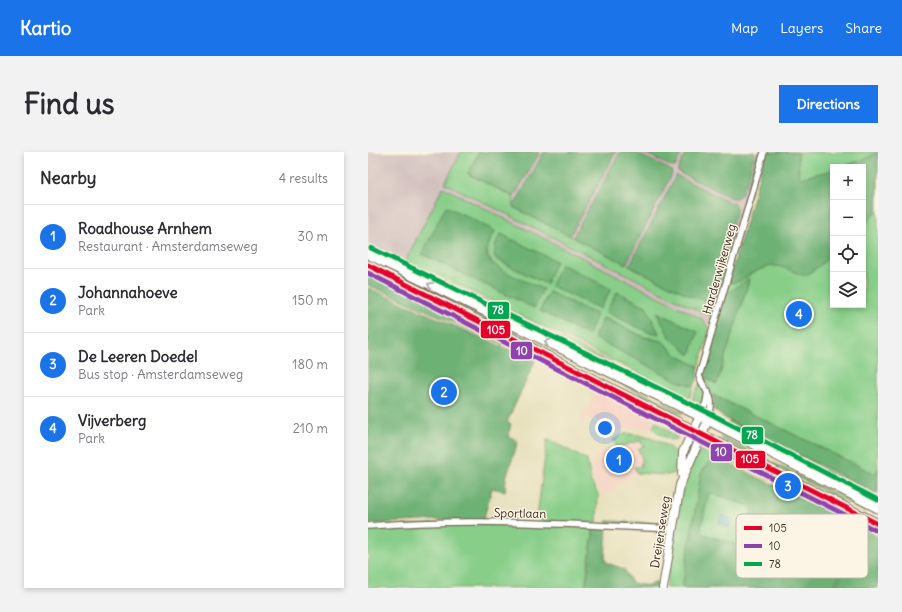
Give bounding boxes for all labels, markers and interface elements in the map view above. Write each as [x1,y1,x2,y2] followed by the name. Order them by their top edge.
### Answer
[20,16,72,40] text: Kartio
[731,19,758,37] text: Map
[780,19,823,37] text: Layers
[845,19,882,37] text: Share
[779,85,878,123] button: Directions
[24,86,115,122] text: Find us
[830,164,866,308] map controls
[830,164,866,200] button: +
[40,167,96,189] text: Nearby
[279,170,328,187] text: 4 results
[830,200,866,236] button: −
[78,219,212,238] text: Roadhouse Arnhem
[699,222,739,316] street label: Harderwijkerweg
[50,228,56,245] text: 1
[298,228,328,245] text: 30 m
[830,236,866,272] button: locate
[78,238,258,255] text: Restaurant · Amsterdamseweg
[830,272,866,308] button: layers
[427,282,434,290] one-way arrow
[78,283,178,302] text: Johannahoeve
[49,292,57,309] text: 2
[292,292,328,309] text: 150 m
[786,299,812,329] pin: 4
[487,301,510,320] line badge: 78
[78,302,105,319] text: Park
[492,303,504,317] text: 78
[480,320,511,339] line badge: 105
[487,323,505,337] text: 105
[543,339,551,347] one-way arrow
[510,341,533,360] line badge: 10
[516,344,528,358] text: 10
[78,347,198,366] text: De Leeren Doedel
[49,356,57,373] text: 3
[292,356,328,373] text: 180 m
[78,366,243,383] text: Bus stop · Amsterdamseweg
[431,377,457,407] pin: 2
[78,411,146,430] text: Vijverberg
[595,418,615,438] your location
[49,420,57,437] text: 4
[293,420,328,437] text: 210 m
[741,426,764,445] line badge: 78
[746,428,758,442] text: 78
[78,430,105,447] text: Park
[710,443,733,462] line badge: 10
[606,445,632,475] pin: 1
[715,445,727,459] text: 10
[735,450,766,469] line badge: 105
[741,452,759,466] text: 105
[775,471,801,501] pin: 3
[647,495,673,569] street label: Dreijenseweg
[494,505,546,521] street label: Sportlaan
[736,514,868,578] legend
[769,521,787,535] text: 105
[769,539,781,553] text: 10
[769,557,781,571] text: 78

